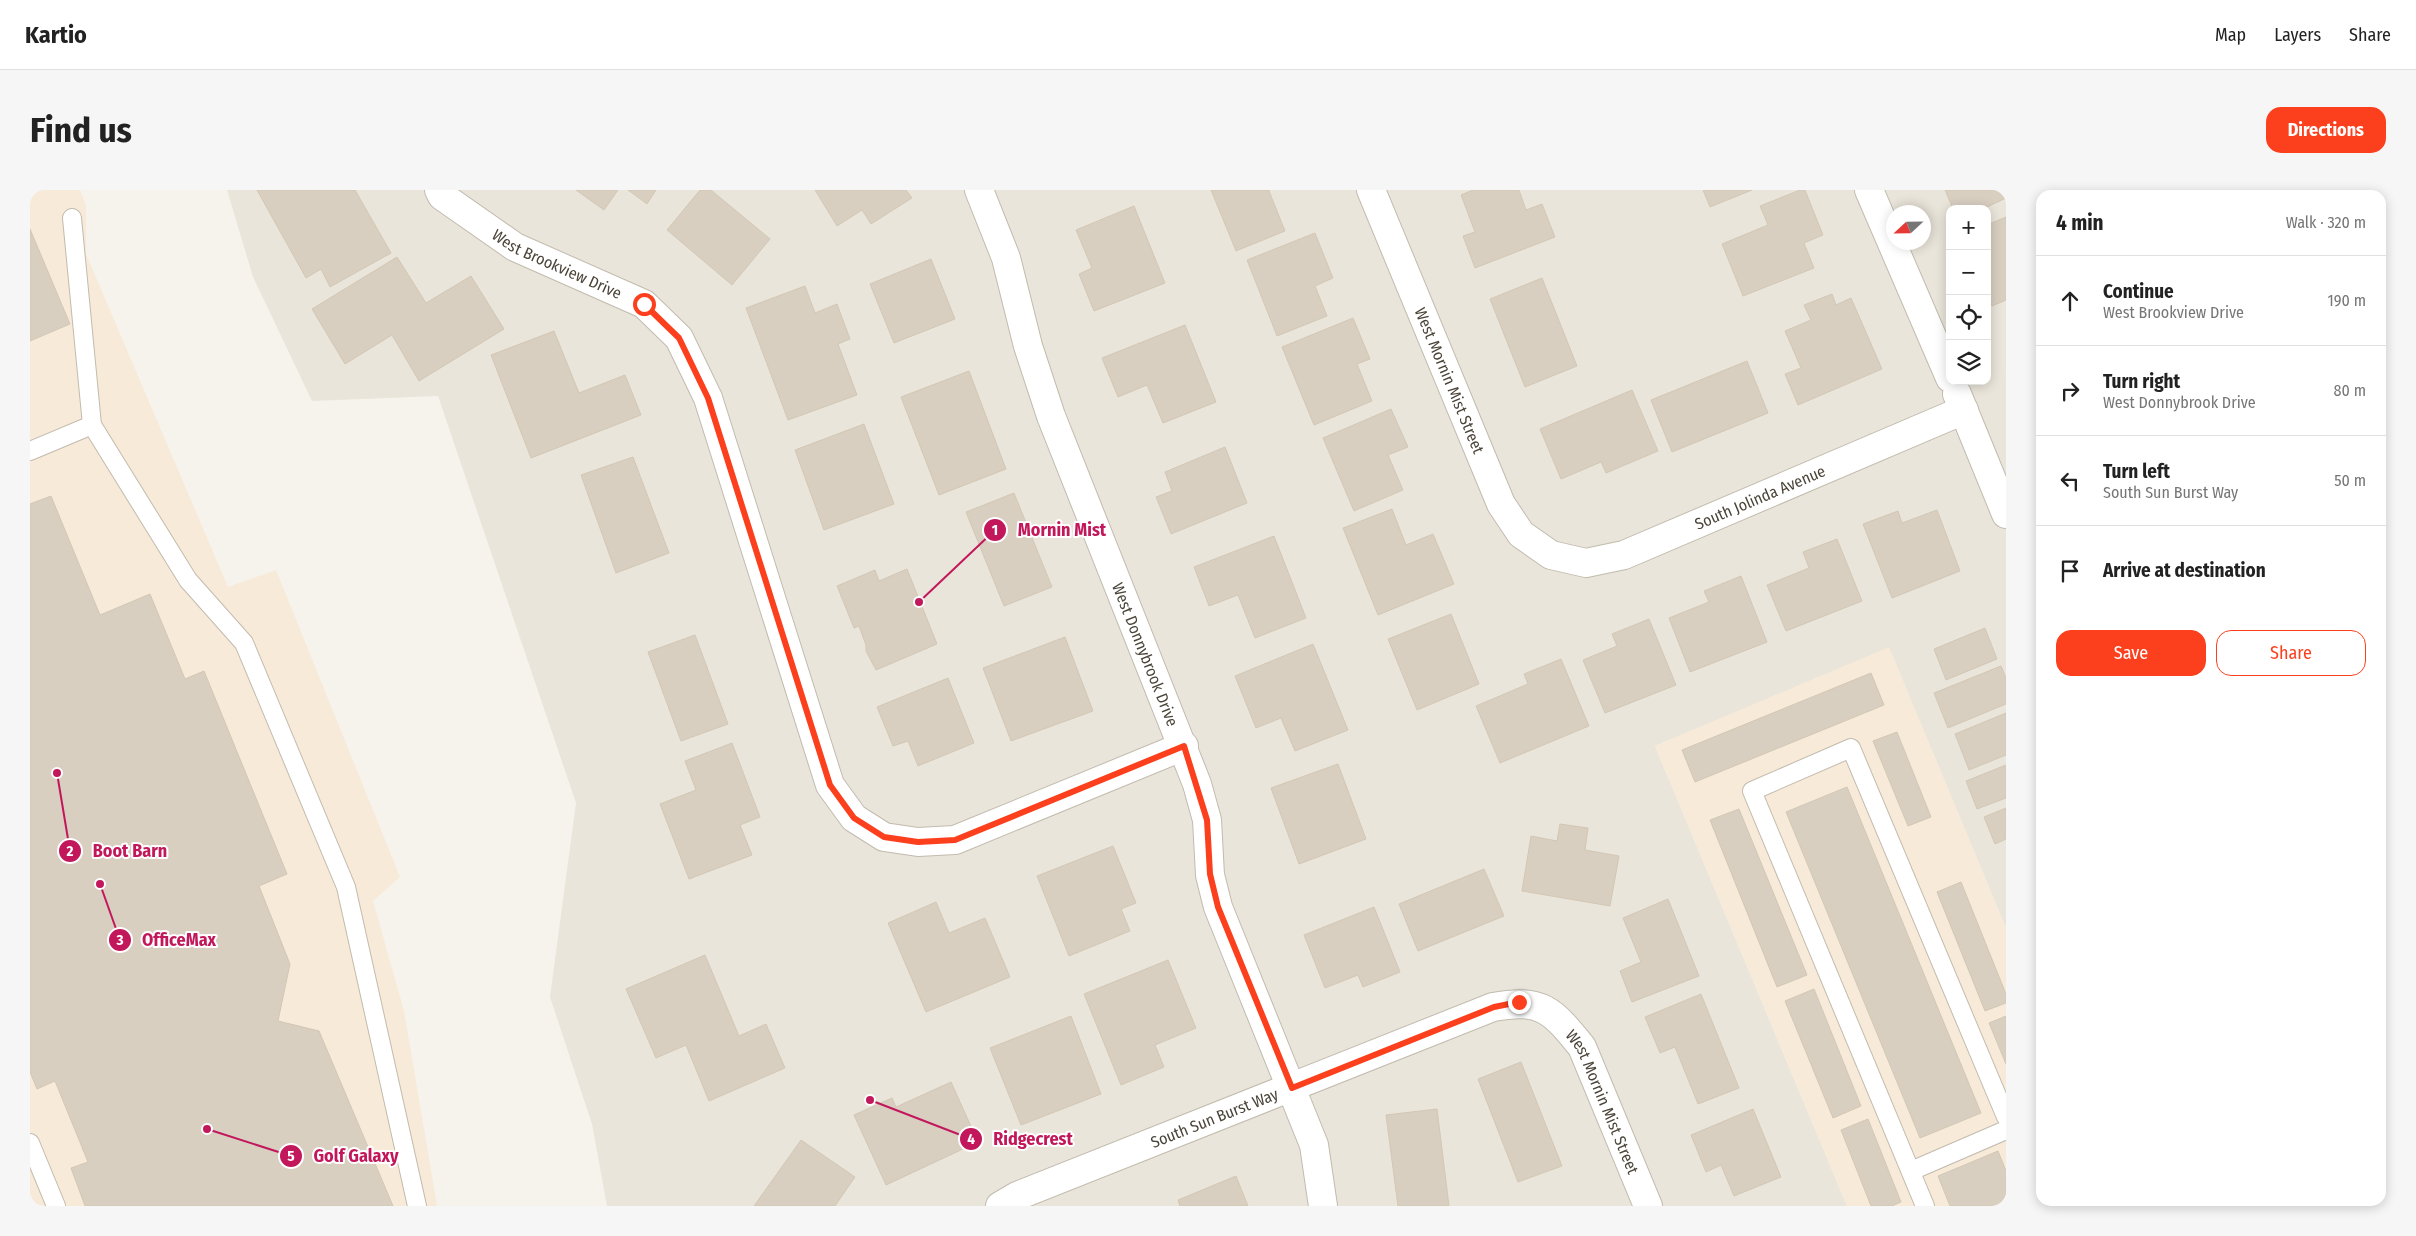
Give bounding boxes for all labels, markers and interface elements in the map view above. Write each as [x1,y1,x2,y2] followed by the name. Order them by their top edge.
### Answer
[25,21,87,49] text: Kartio
[2215,24,2246,46] text: Map
[2274,24,2321,46] text: Layers
[2349,24,2391,46] text: Share
[2266,107,2386,153] button: Directions
[30,109,132,151] text: Find us
[1886,205,1931,250] north arrow
[1946,205,1991,385] map controls
[1946,205,1991,250] button: +
[2056,210,2104,236] text: 4 min
[2286,213,2366,232] text: Walk · 320 m
[489,225,625,303] street label: West Brookview Drive
[1946,250,1991,295] button: −
[2103,280,2174,303] text: Continue
[2056,287,2084,315] icon: ahead
[2328,291,2366,310] text: 190 m
[633,293,656,316] route start
[1946,295,1991,340] button: locate
[2103,303,2244,322] text: West Brookview Drive
[1411,304,1489,457] street label: West Mornin Mist Street
[1946,340,1991,385] button: layers
[2103,370,2180,393] text: Turn right
[2056,377,2084,405] icon: right
[2334,381,2366,400] text: 80 m
[2103,393,2256,412] text: West Donnybrook Drive
[2103,460,2170,483] text: Turn left
[1692,461,1828,533] street label: South Jolinda Avenue
[2056,467,2084,495] icon: left
[2334,471,2366,490] text: 50 m
[2103,483,2238,502] text: South Sun Burst Way
[983,513,1116,546] callout: Mornin Mist
[1018,519,1107,541] text: Mornin Mist
[992,521,998,539] text: 1
[2056,557,2084,585] icon: arrive
[2103,559,2266,582] text: Arrive at destination
[1109,580,1183,729] street label: West Donnybrook Drive
[2056,630,2206,676] button: Save
[2216,630,2366,676] button: Share
[57,835,177,868] callout: Boot Barn
[93,840,167,862] text: Boot Barn
[66,842,74,860] text: 2
[107,924,226,957] callout: OfficeMax
[142,929,217,951] text: OfficeMax
[115,931,124,949] text: 3
[1508,991,1531,1014] route end
[1562,1026,1643,1177] street label: West Mornin Mist Street
[1148,1084,1281,1151] street label: South Sun Burst Way
[958,1123,1083,1156] callout: Ridgecrest
[993,1128,1073,1150] text: Ridgecrest
[967,1130,975,1148] text: 4
[279,1139,409,1172] callout: Golf Galaxy
[314,1145,399,1167] text: Golf Galaxy
[287,1147,295,1165] text: 5

